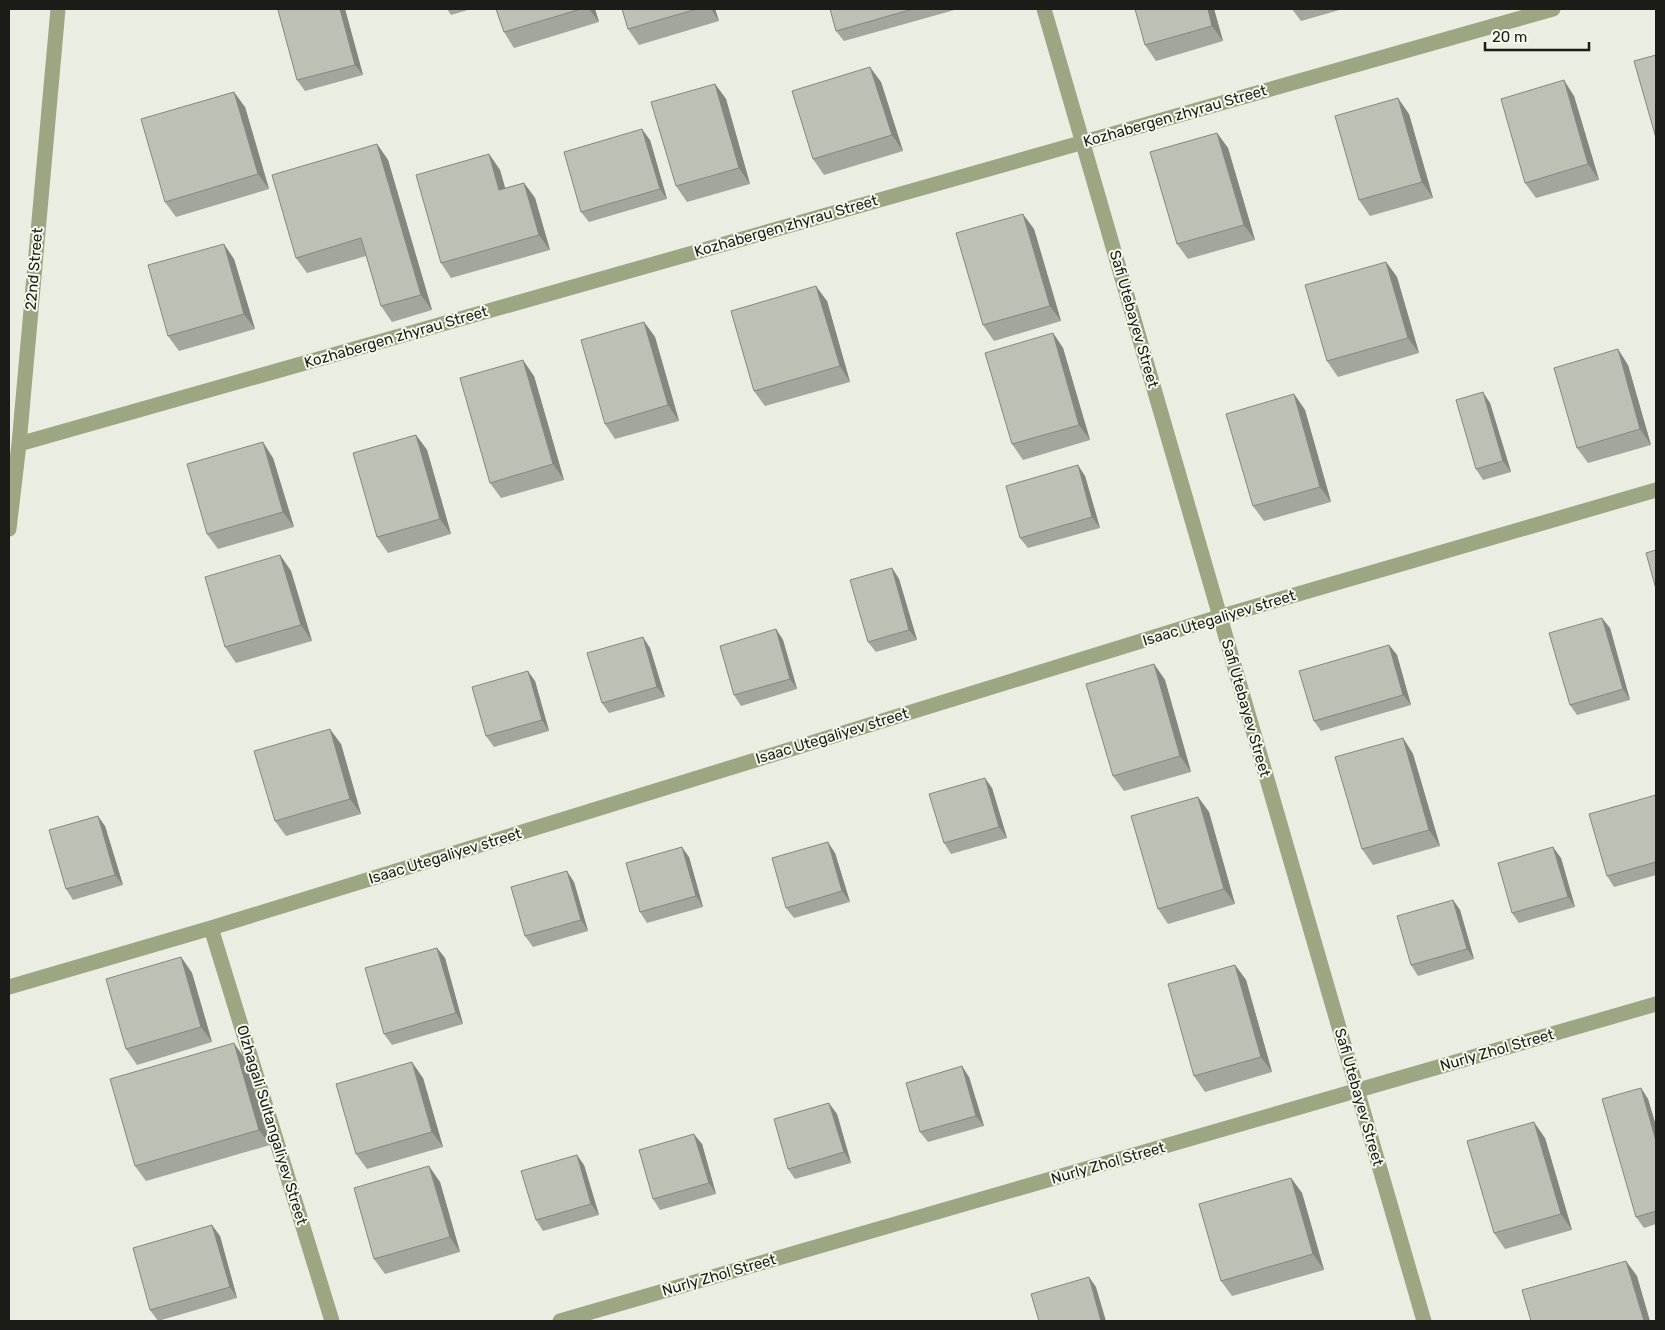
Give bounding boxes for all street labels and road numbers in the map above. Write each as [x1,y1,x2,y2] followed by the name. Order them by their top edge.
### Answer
[1081,81,1269,151] street label: Kozhabergen zhyrau Street
[692,191,880,261] street label: Kozhabergen zhyrau Street
[21,227,47,311] street label: 22nd Street
[1106,248,1162,390] street label: Safi Utebayev Street
[302,302,490,372] street label: Kozhabergen zhyrau Street
[1140,586,1298,650] street label: Isaac Utegaliyev street
[1218,637,1274,779] street label: Safi Utebayev Street
[753,704,911,768] street label: Isaac Utegaliyev street
[366,824,524,888] street label: Isaac Utegaliyev street
[233,1023,311,1227] street label: Olzhagali Sultangaliyev Street
[1438,1025,1556,1075] street label: Nurly Zhol Street
[1331,1026,1387,1168] street label: Safi Utebayev Street
[1049,1138,1167,1188] street label: Nurly Zhol Street
[660,1250,778,1300] street label: Nurly Zhol Street

